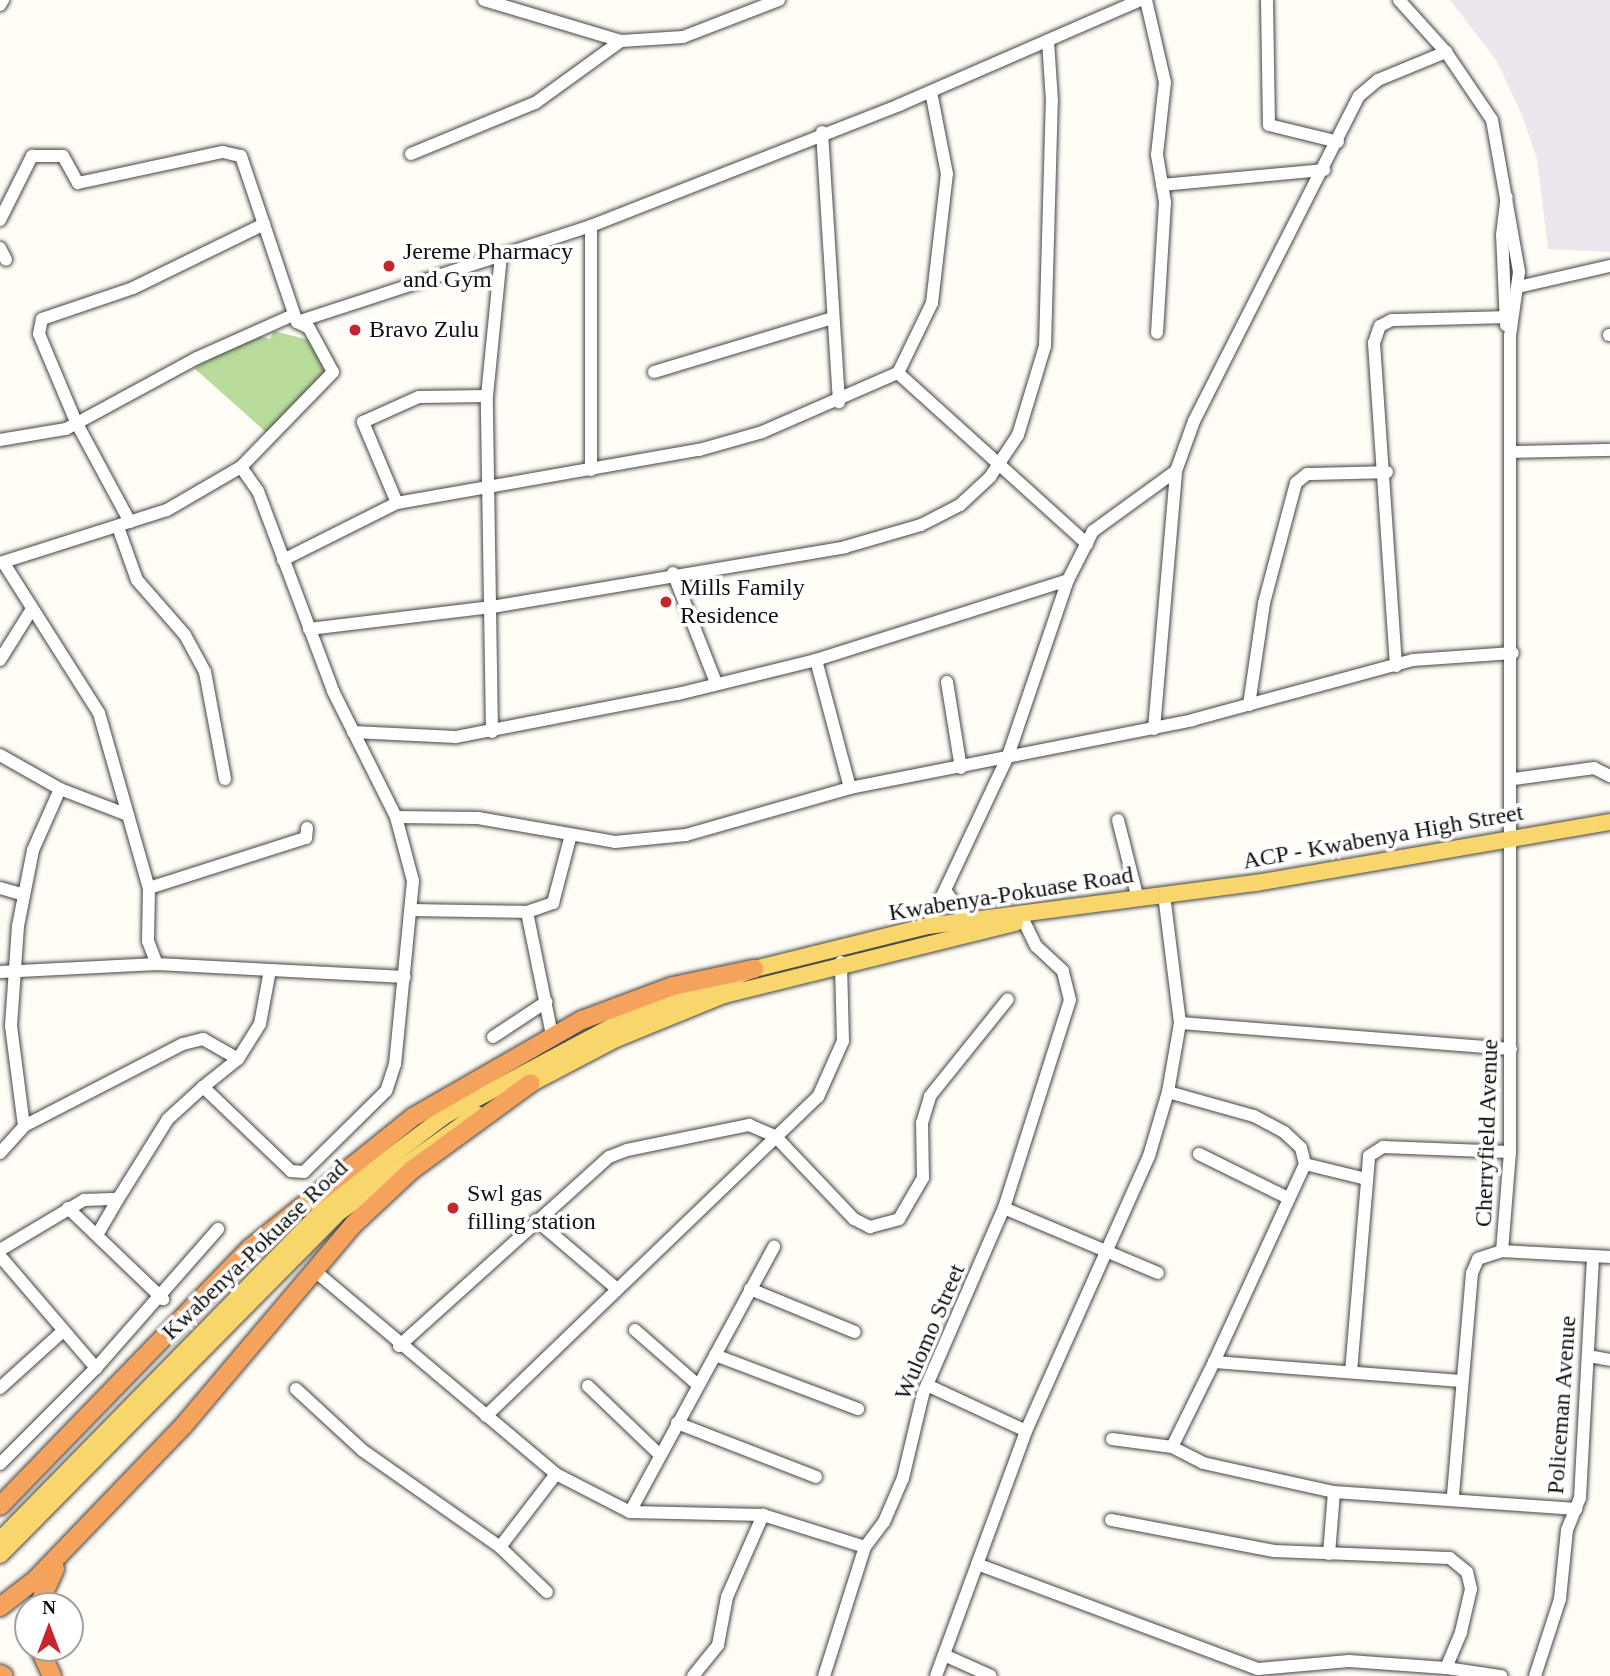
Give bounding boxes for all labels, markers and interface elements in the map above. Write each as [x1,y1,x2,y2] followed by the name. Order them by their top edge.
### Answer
[403,238,573,294] place label: Jereme Pharmacy and Gym
[381,258,397,274] marker: Jereme Pharmacy and Gym
[369,316,479,344] place label: Bravo Zulu
[347,322,363,338] marker: Bravo Zulu
[680,574,805,630] place label: Mills Family Residence
[658,594,674,610] marker: Mills Family Residence
[1240,798,1526,876] street label: ACP - Kwabenya High Street
[887,860,1135,928] street label: Kwabenya-Pokuase Road
[1469,1038,1505,1228] street label: Cherryfield Avenue
[156,1154,354,1346] street label: Kwabenya-Pokuase Road
[467,1180,596,1236] place label: Swl gas filling station
[445,1200,461,1216] marker: Swl gas filling station
[888,1260,972,1404] street label: Wulomo Street
[1541,1314,1583,1496] street label: Policeman Avenue
[14,1592,84,1662] north arrow
[42,1597,56,1618] text: N

